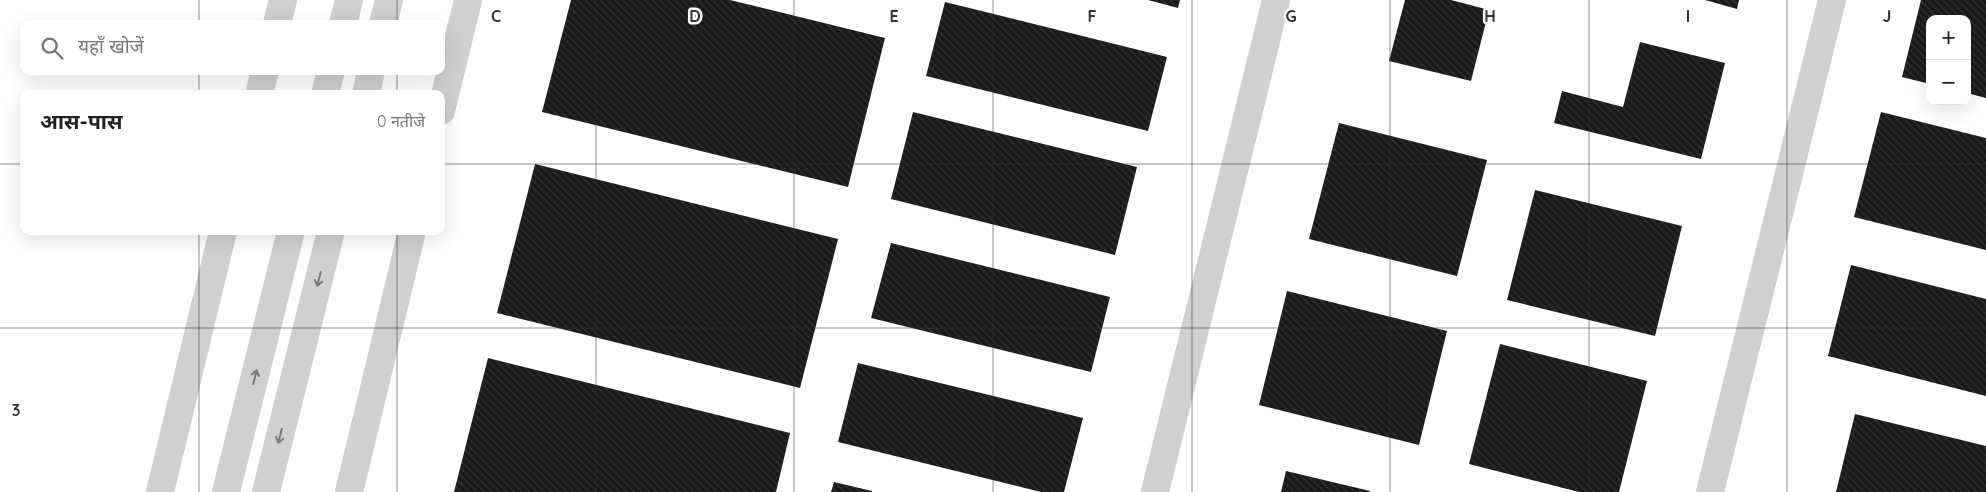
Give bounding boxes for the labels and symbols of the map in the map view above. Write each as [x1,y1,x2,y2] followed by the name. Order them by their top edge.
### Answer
[491,6,501,26] text: C
[689,6,701,26] text: D
[889,6,899,26] text: E
[1088,6,1097,26] text: F
[1285,6,1297,26] text: G
[1484,6,1496,26] text: H
[1686,6,1690,26] text: I
[1883,6,1891,26] text: J
[314,270,324,286] one-way arrow
[251,369,260,385] one-way arrow
[12,400,20,420] text: 3
[275,428,284,444] one-way arrow

